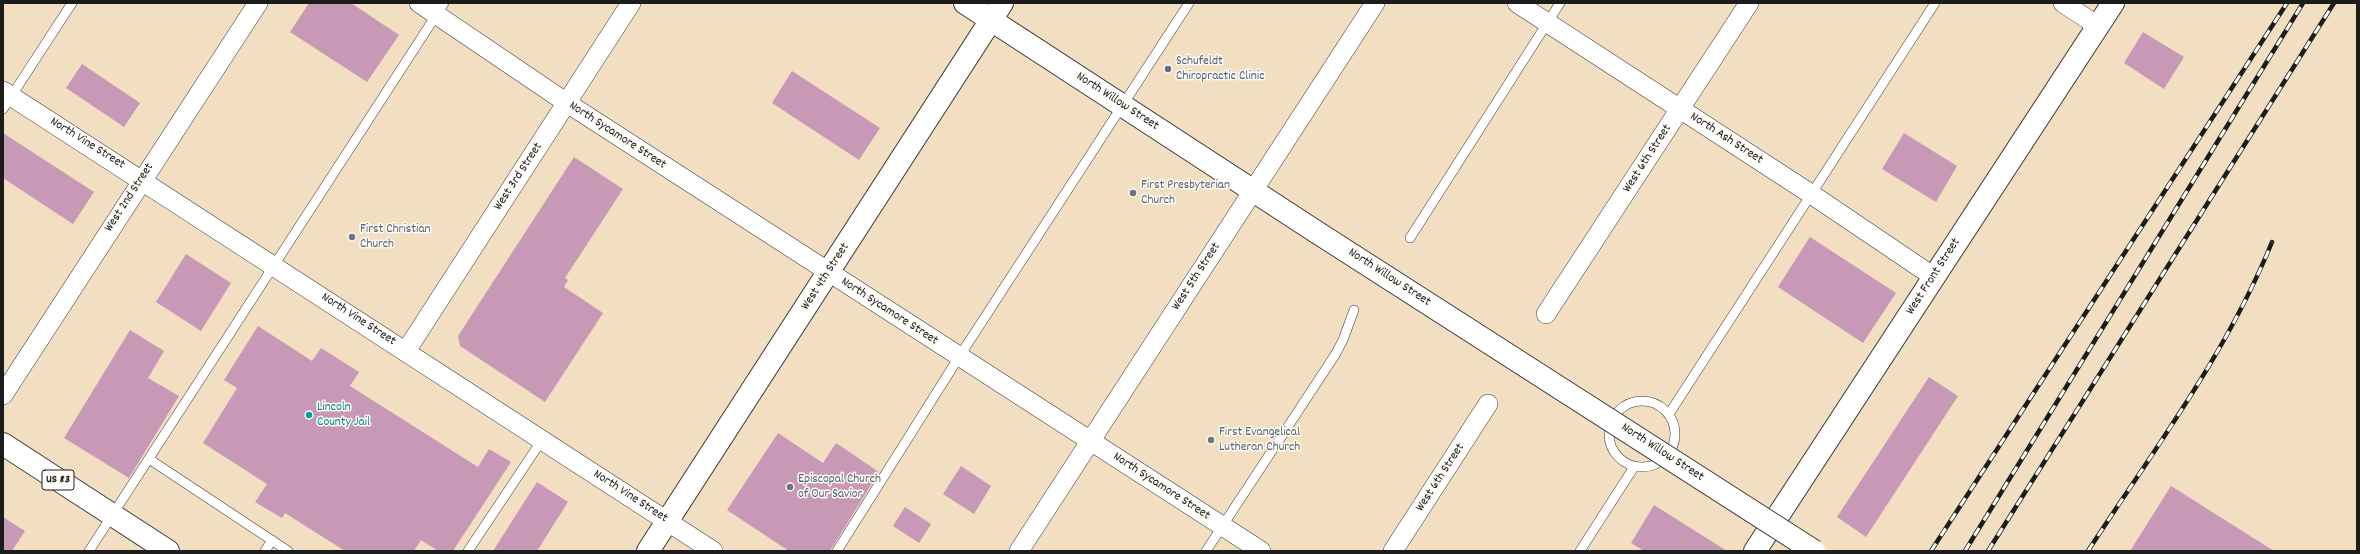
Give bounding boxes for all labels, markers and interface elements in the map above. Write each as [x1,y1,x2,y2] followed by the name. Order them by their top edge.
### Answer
[1176,54,1264,85] place label: Schufeldt Chiropractic Clinic
[1163,64,1173,74] marker: Schufeldt Chiropractic Clinic
[1073,69,1161,135] street label: North Willow Street
[565,99,669,173] street label: North Sycamore Street
[1687,110,1765,168] street label: North Ash Street
[47,115,127,173] street label: North Vine Street
[1620,122,1676,196] street label: West 6th Street
[491,140,547,214] street label: West 3rd Street
[102,161,158,235] street label: West 2nd Street
[1141,178,1230,209] place label: First Presbyterian Church
[1128,188,1138,198] marker: First Presbyterian Church
[360,222,431,253] place label: First Christian Church
[347,232,357,242] marker: First Christian Church
[1903,236,1965,318] street label: West Front Street
[798,240,854,314] street label: West 4th Street
[1169,240,1225,314] street label: West 5th Street
[1345,245,1433,311] street label: North Willow Street
[837,275,941,349] street label: North Sycamore Street
[318,290,398,350] street label: North Vine Street
[317,400,370,431] place label: Lincoln County Jail
[304,410,314,420] marker: Lincoln County Jail
[1618,420,1706,486] street label: North Willow Street
[1219,425,1300,456] place label: First Evangelical Lutheran Church
[1206,435,1216,445] marker: First Evangelical Lutheran Church
[1413,441,1469,515] street label: West 6th Street
[1109,450,1213,524] street label: North Sycamore Street
[590,467,670,527] street label: North Vine Street
[42,470,74,490] road number: US 83
[798,472,881,503] place label: Episcopal Church of Our Savior
[785,482,795,492] marker: Episcopal Church of Our Savior

